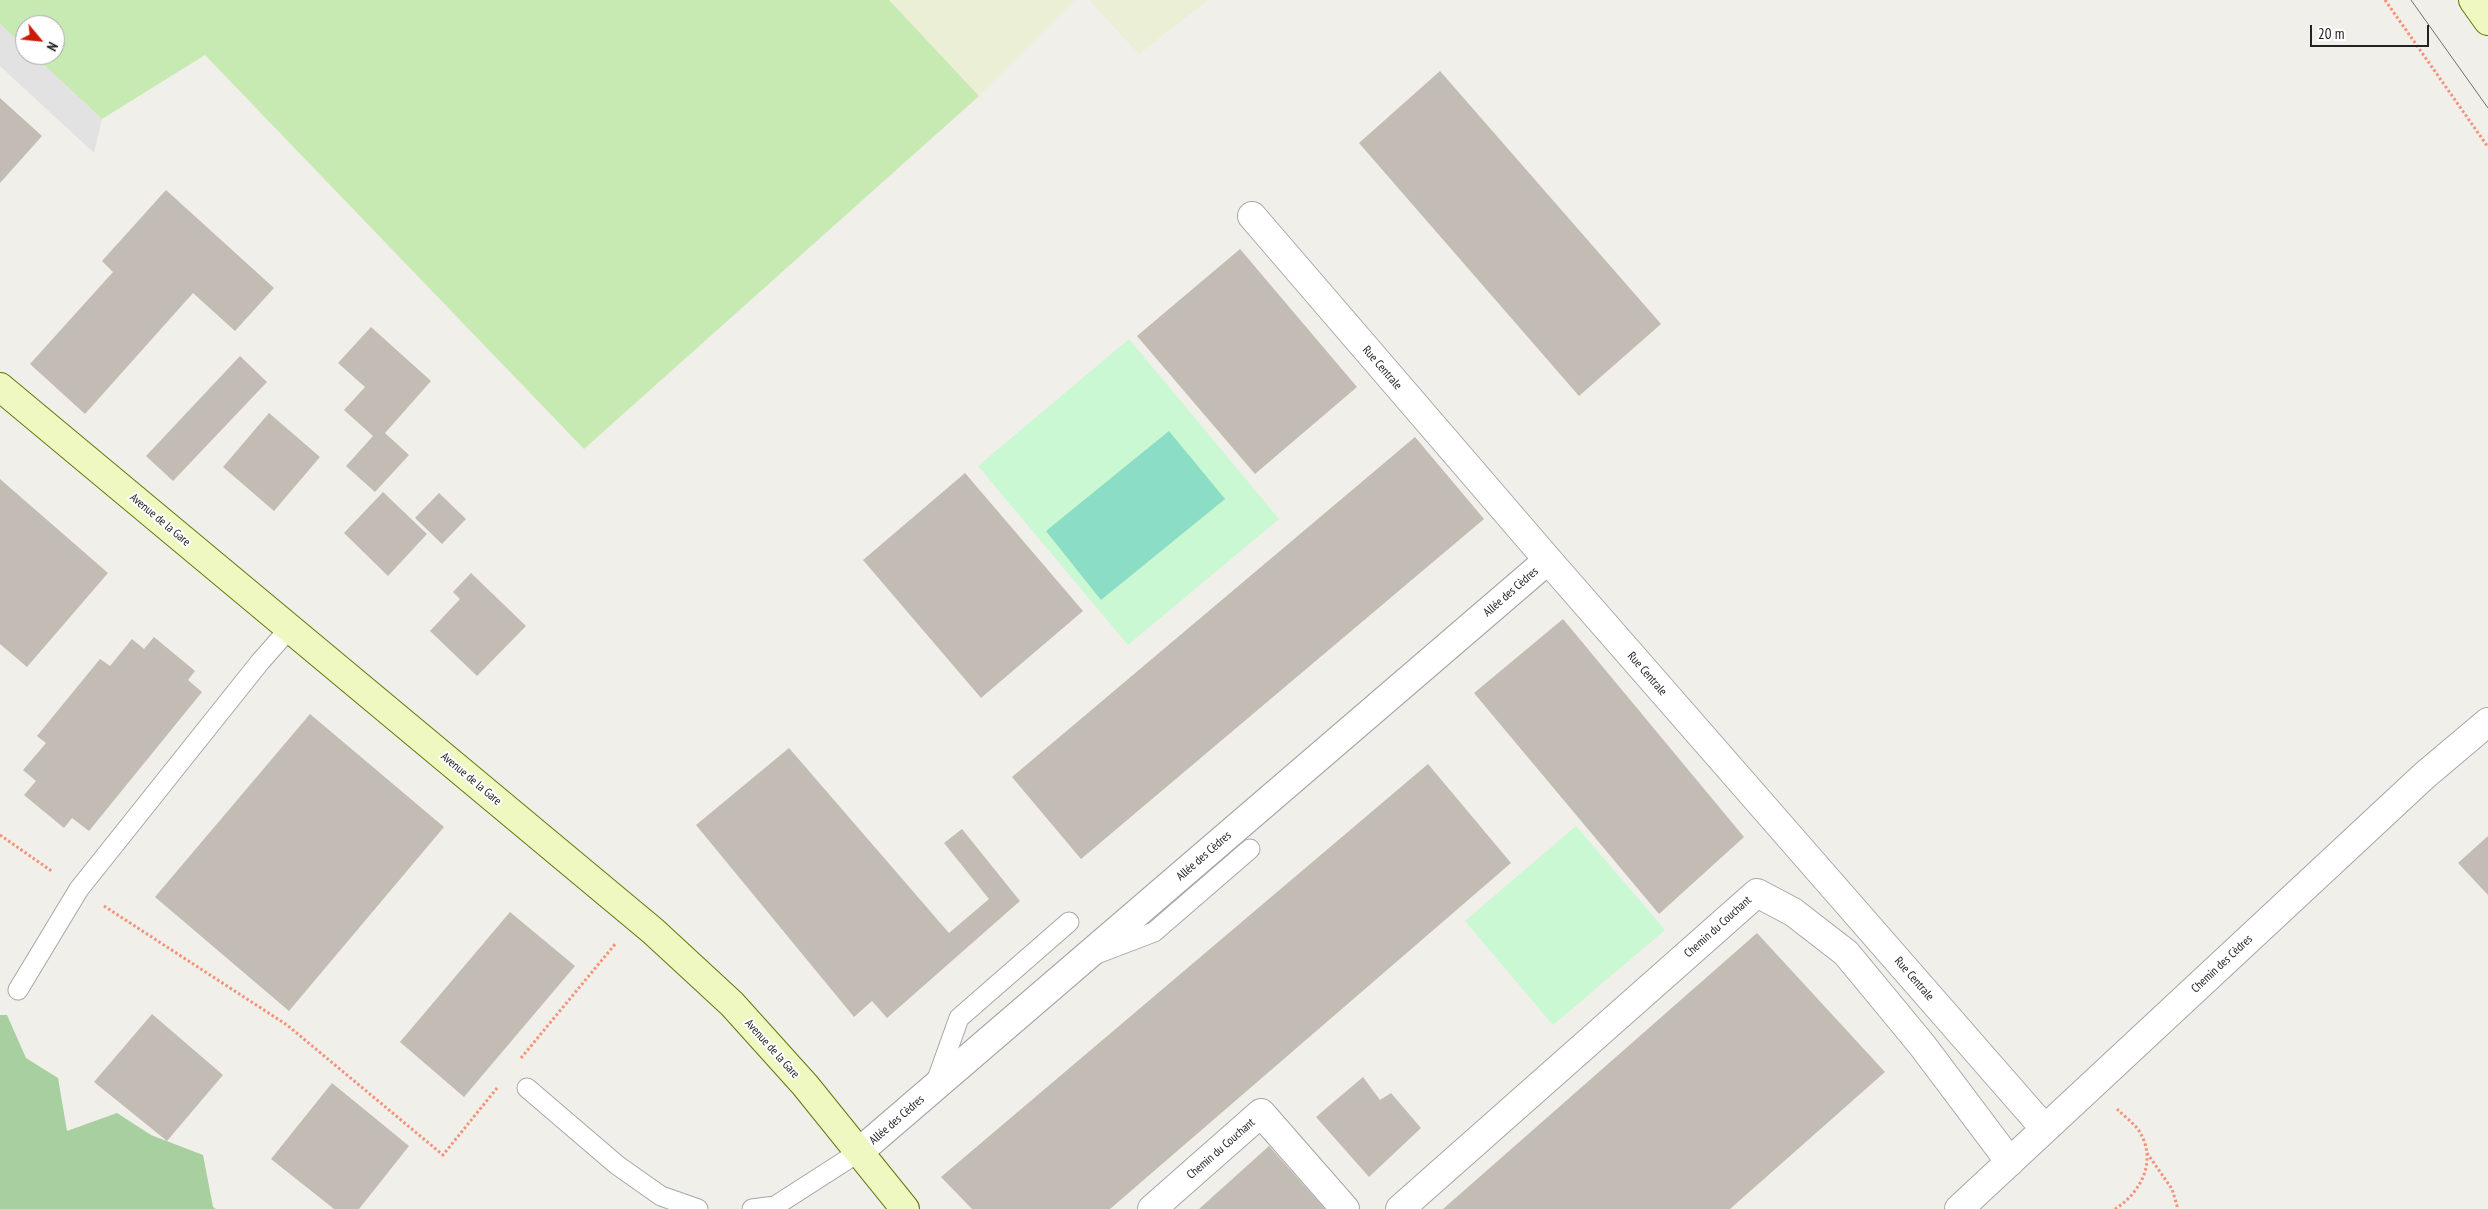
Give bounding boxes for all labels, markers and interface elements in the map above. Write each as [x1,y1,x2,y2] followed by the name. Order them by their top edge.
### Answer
[15,15,65,65] north arrow
[2313,15,2432,47] scale bar
[2318,24,2344,43] text: 20 m
[43,39,62,54] text: N
[1359,343,1405,393] street label: Rue Centrale
[127,490,193,550] street label: Avenue de la Gare
[1481,564,1541,620] street label: Allée des Cèdres
[1624,649,1670,699] street label: Rue Centrale
[438,749,504,809] street label: Avenue de la Gare
[1174,828,1234,884] street label: Allée des Cèdres
[1681,893,1755,961] street label: Chemin du Couchant
[2188,932,2256,996] street label: Chemin des Cèdres
[1891,954,1937,1004] street label: Rue Centrale
[742,1016,802,1082] street label: Avenue de la Gare
[867,1092,927,1148] street label: Allée des Cèdres
[1184,1116,1258,1182] street label: Chemin du Couchant

